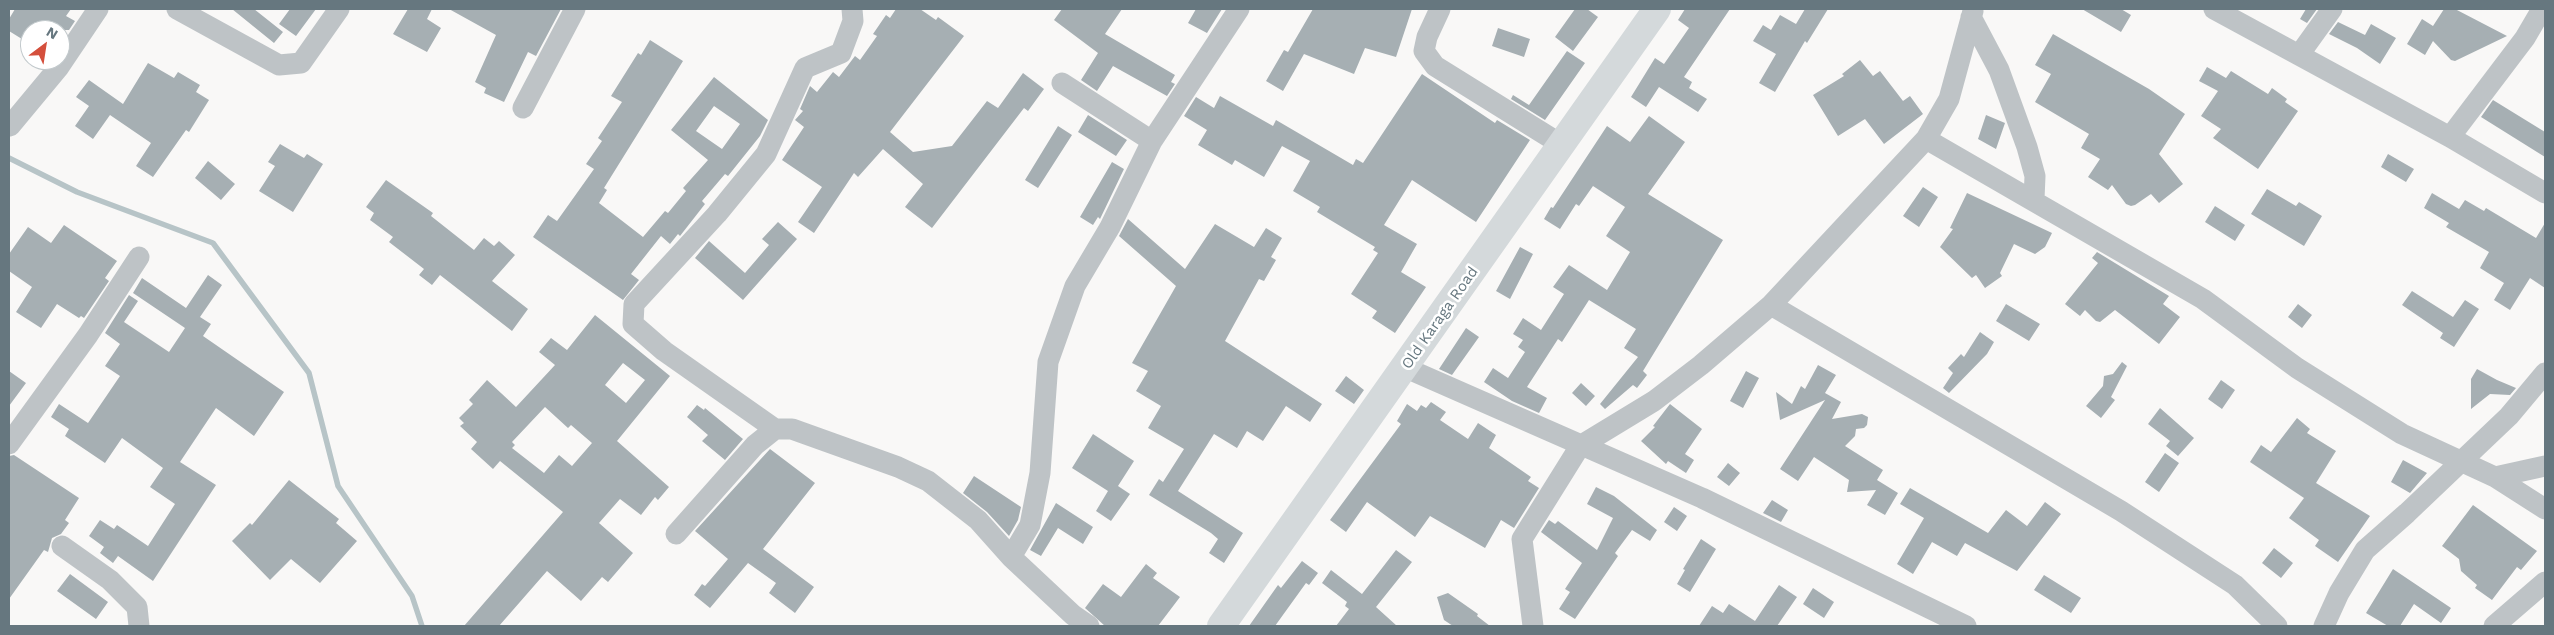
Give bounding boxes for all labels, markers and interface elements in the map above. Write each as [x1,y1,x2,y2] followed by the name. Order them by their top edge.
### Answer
[20,20,70,70] north arrow
[44,23,61,43] text: N
[1398,263,1482,373] street label: Old Karaga Road

